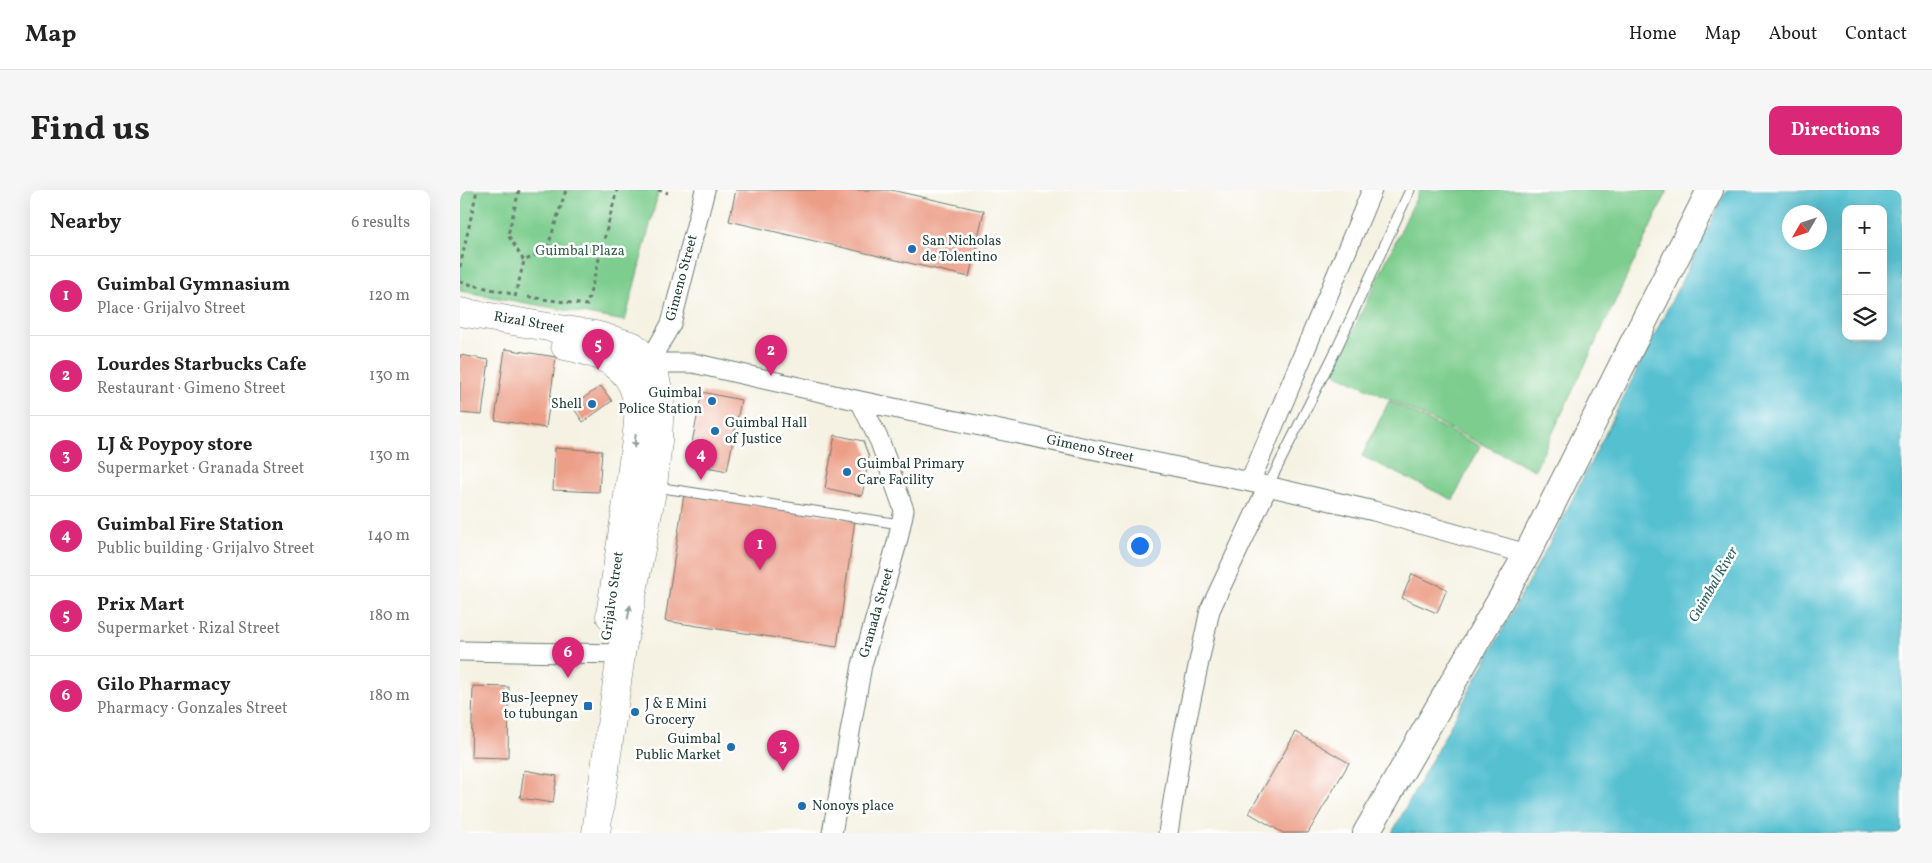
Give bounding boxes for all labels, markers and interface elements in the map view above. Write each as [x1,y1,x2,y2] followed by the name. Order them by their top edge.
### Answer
[25,18,76,52] text: Map
[1629,22,1677,47] text: Home
[1705,22,1741,47] text: Map
[1769,22,1817,47] text: About
[1845,22,1907,47] text: Contact
[30,106,150,154] text: Find us
[1769,106,1902,155] button: Directions
[1782,205,1827,250] north arrow
[1842,205,1887,340] map controls
[1842,205,1887,250] button: +
[50,208,121,237] text: Nearby
[351,212,410,234] text: 6 results
[922,232,1001,267] place label: San Nicholas de Tolentino
[661,233,703,323] street label: Gimeno Street
[535,242,625,261] park label: Guimbal Plaza
[906,243,918,255] marker: San Nicholas de Tolentino
[1842,250,1887,295] button: −
[97,272,290,298] text: Guimbal Gymnasium
[63,285,69,307] text: 1
[368,285,410,307] text: 120 m
[1842,295,1887,340] button: layers
[97,298,246,320] text: Place · Grijalvo Street
[492,307,566,339] street label: Rizal Street
[582,329,614,370] pin: 5
[755,335,787,376] pin: 2
[97,352,306,378] text: Lourdes Starbucks Cafe
[62,365,70,387] text: 2
[369,365,410,387] text: 130 m
[97,378,286,400] text: Restaurant · Gimeno Street
[618,384,702,419] place label: Guimbal Police Station
[551,395,582,414] place label: Shell
[706,395,718,407] marker: Guimbal Police Station
[586,398,598,410] marker: Shell
[725,414,807,449] place label: Guimbal Hall of Justice
[709,425,721,437] marker: Guimbal Hall of Justice
[1045,430,1135,468] street label: Gimeno Street
[97,432,253,458] text: LJ & Poypoy store
[631,434,639,450] one-way arrow
[685,439,717,480] pin: 4
[62,445,70,467] text: 3
[369,445,410,467] text: 130 m
[857,455,965,490] place label: Guimbal Primary Care Facility
[97,458,304,480] text: Supermarket · Granada Street
[841,466,853,478] marker: Guimbal Primary Care Facility
[97,512,284,538] text: Guimbal Fire Station
[61,525,71,547] text: 4
[368,525,410,547] text: 140 m
[744,529,776,570] pin: 1
[1127,533,1153,559] your location
[97,538,315,560] text: Public building · Grijalvo Street
[1684,543,1744,627] water label: Guimbal River
[597,550,629,642] street label: Grijalvo Street
[855,566,899,660] street label: Granada Street
[97,592,184,618] text: Prix Mart
[626,603,634,619] one-way arrow
[62,605,70,627] text: 5
[369,605,410,627] text: 180 m
[97,618,280,640] text: Supermarket · Rizal Street
[552,637,584,678] pin: 6
[97,672,231,698] text: Gilo Pharmacy
[62,685,70,707] text: 6
[369,685,410,707] text: 180 m
[501,689,578,724] place label: Bus-Jeepney to tubungan
[645,695,707,730] place label: J & E Mini Grocery
[97,698,288,720] text: Pharmacy · Gonzales Street
[582,700,594,712] marker: Bus-Jeepney to tubungan
[629,706,641,718] marker: J & E Mini Grocery
[635,730,721,765] place label: Guimbal Public Market
[767,730,799,771] pin: 3
[725,741,737,753] marker: Guimbal Public Market
[812,797,894,816] place label: Nonoys place
[796,800,808,812] marker: Nonoys place

